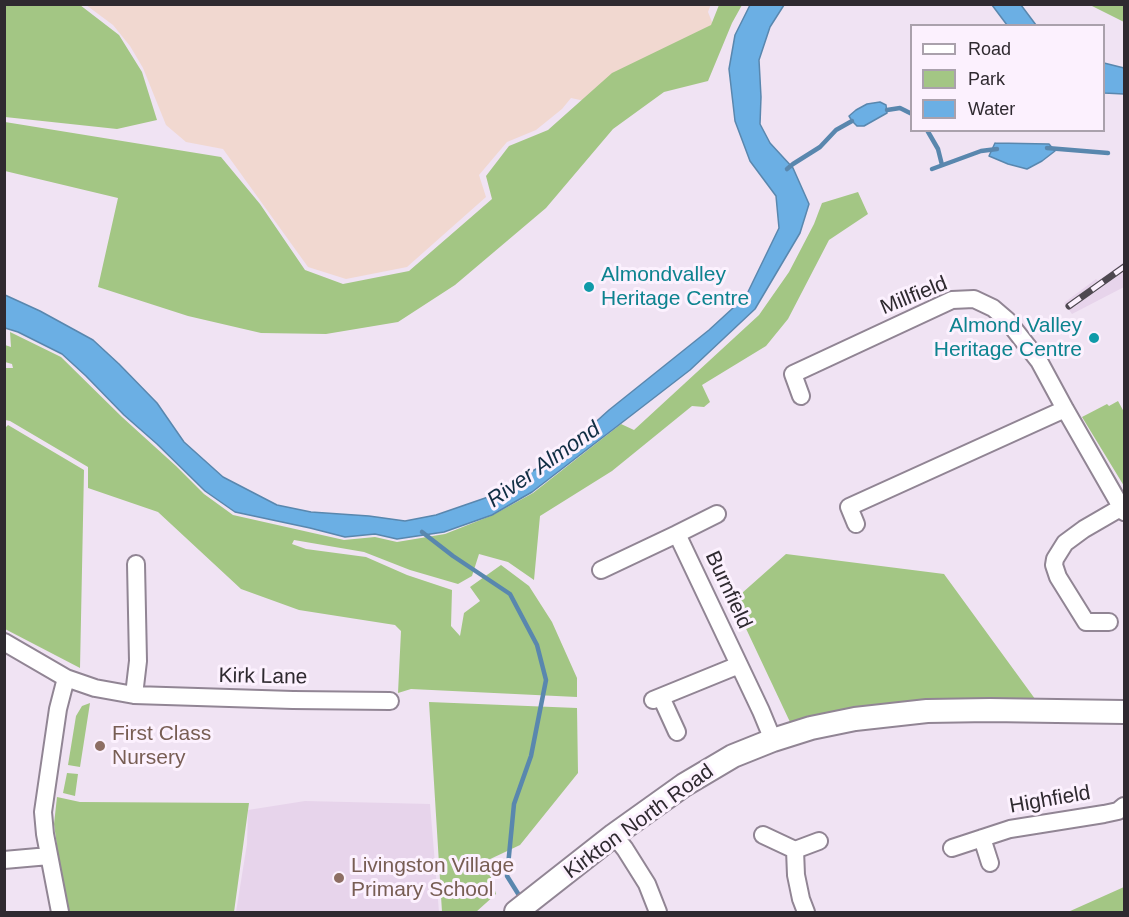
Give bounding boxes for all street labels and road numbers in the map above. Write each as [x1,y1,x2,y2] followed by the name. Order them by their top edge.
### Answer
[877,271,951,321] street label: Millfield
[699,547,757,633] street label: Burnfield
[218,664,308,690] street label: Kirk Lane
[559,759,719,885] street label: Kirkton North Road
[1008,780,1092,820] street label: Highfield

